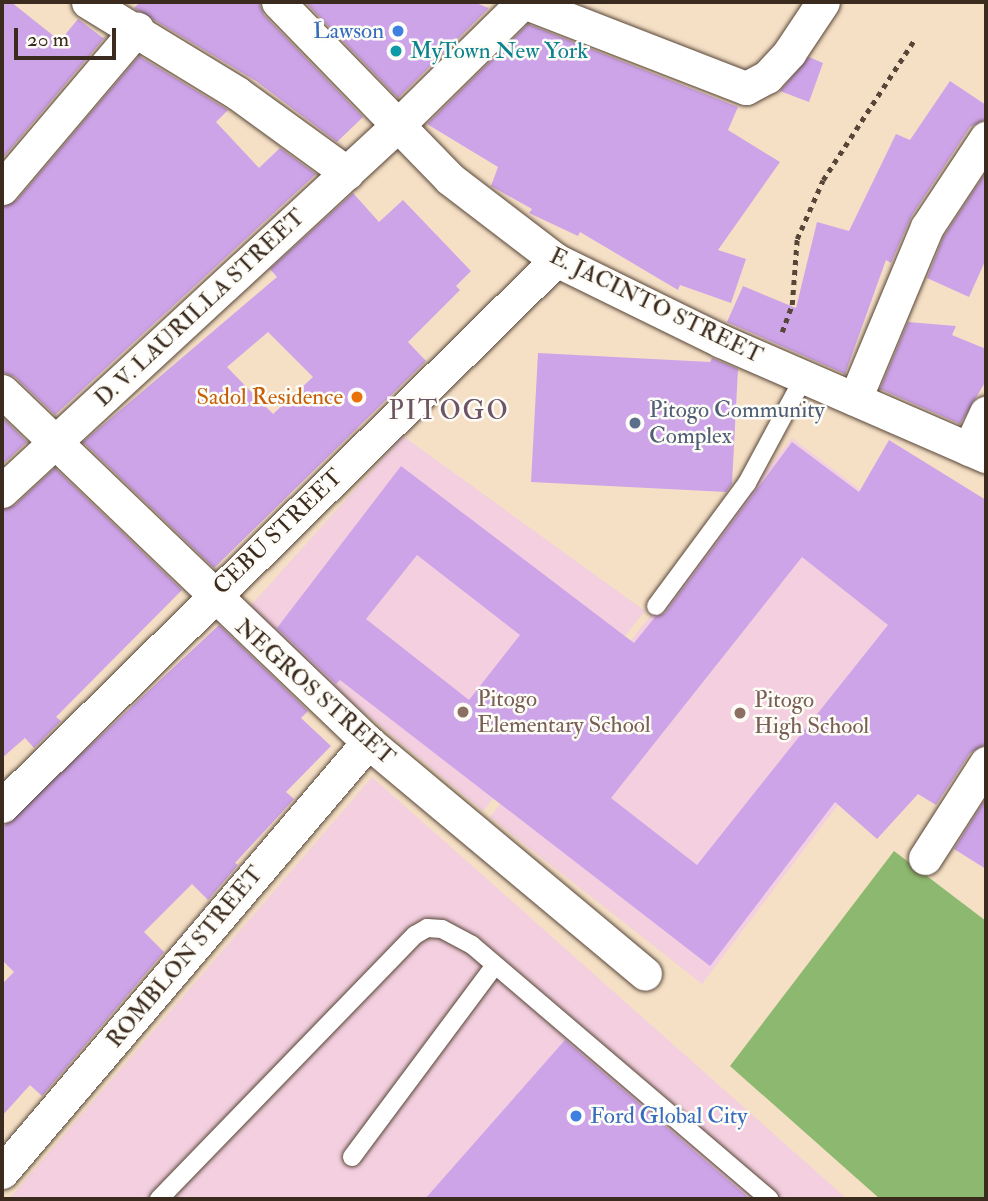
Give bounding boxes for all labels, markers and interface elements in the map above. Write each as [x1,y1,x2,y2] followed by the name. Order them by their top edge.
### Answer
[18,14,119,58] scale bar
[313,17,384,45] place label: Lawson
[390,23,406,39] marker: Lawson
[27,26,69,53] text: 20 m
[410,37,588,65] place label: MyTown New York
[388,43,404,59] marker: MyTown New York
[89,203,311,413] street label: D. V. LAURILLA STREET
[545,242,767,370] street label: E. JACINTO STREET
[196,383,343,411] place label: Sadol Residence
[349,389,365,405] marker: Sadol Residence
[389,396,509,428] district label: PITOGO
[649,396,825,450] place label: Pitogo Community Complex
[627,415,643,431] marker: Pitogo Community Complex
[208,463,348,601] street label: CEBU STREET
[229,613,401,771] street label: NEGROS STREET
[477,685,651,739] place label: Pitogo Elementary School
[754,686,869,740] place label: Pitogo High School
[455,704,471,720] marker: Pitogo Elementary School
[732,705,748,721] marker: Pitogo High School
[101,861,269,1053] street label: ROMBLON STREET
[590,1102,747,1130] place label: Ford Global City
[568,1108,584,1124] marker: Ford Global City

